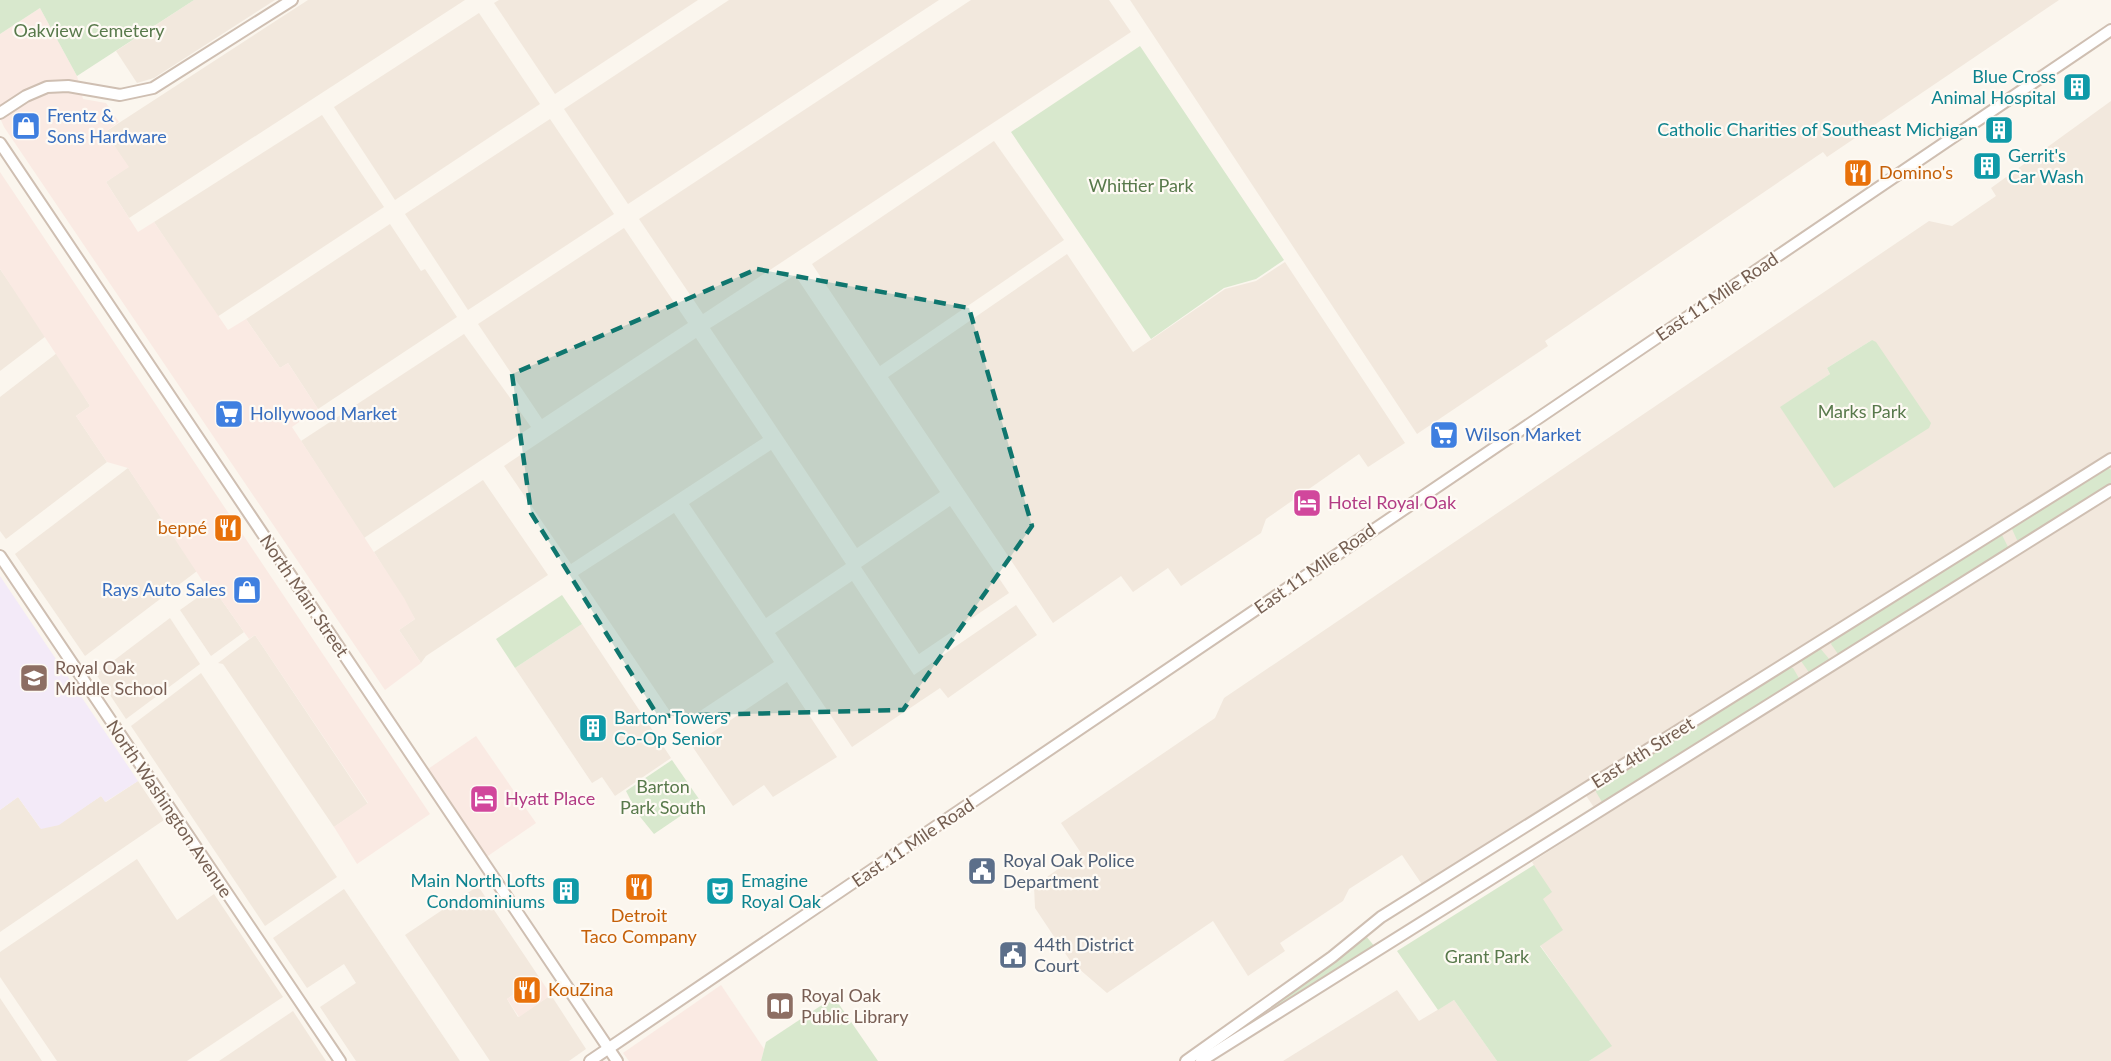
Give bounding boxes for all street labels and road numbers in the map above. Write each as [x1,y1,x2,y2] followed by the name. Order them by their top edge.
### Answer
[1651,247,1782,345] street label: East 11 Mile Road
[1250,518,1379,618] street label: East 11 Mile Road
[256,530,354,661] street label: North Main Street
[1587,712,1698,792] street label: East 4th Street
[102,715,238,901] street label: North Washington Avenue
[847,793,978,891] street label: East 11 Mile Road

